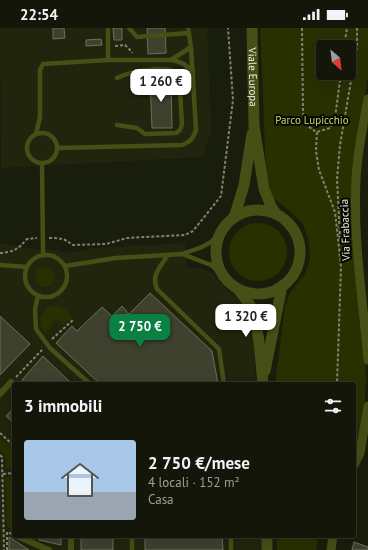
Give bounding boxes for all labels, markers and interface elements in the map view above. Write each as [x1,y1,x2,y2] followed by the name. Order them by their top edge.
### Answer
[20,5,58,24] text: 22:54
[316,40,356,80] north arrow
[316,40,356,80] map controls
[245,46,261,107] street label: Viale Europa
[124,69,198,103] pin: 1 260 €
[139,73,183,90] text: 1 260 €
[275,113,349,127] park label: Parco Lupicchio
[337,199,353,262] street label: Via Frabaccia
[209,304,283,338] pin: 1 320 €
[224,308,268,325] text: 1 320 €
[103,314,177,348] pin: 2 750 €
[118,318,162,335] text: 2 750 €
[24,395,102,417] text: 3 immobili
[322,395,344,417] icon: filters
[148,452,250,474] text: 2 750 €/mese
[56,456,104,504] icon: home
[148,474,240,491] text: 4 locali · 152 m²
[148,491,174,508] text: Casa

